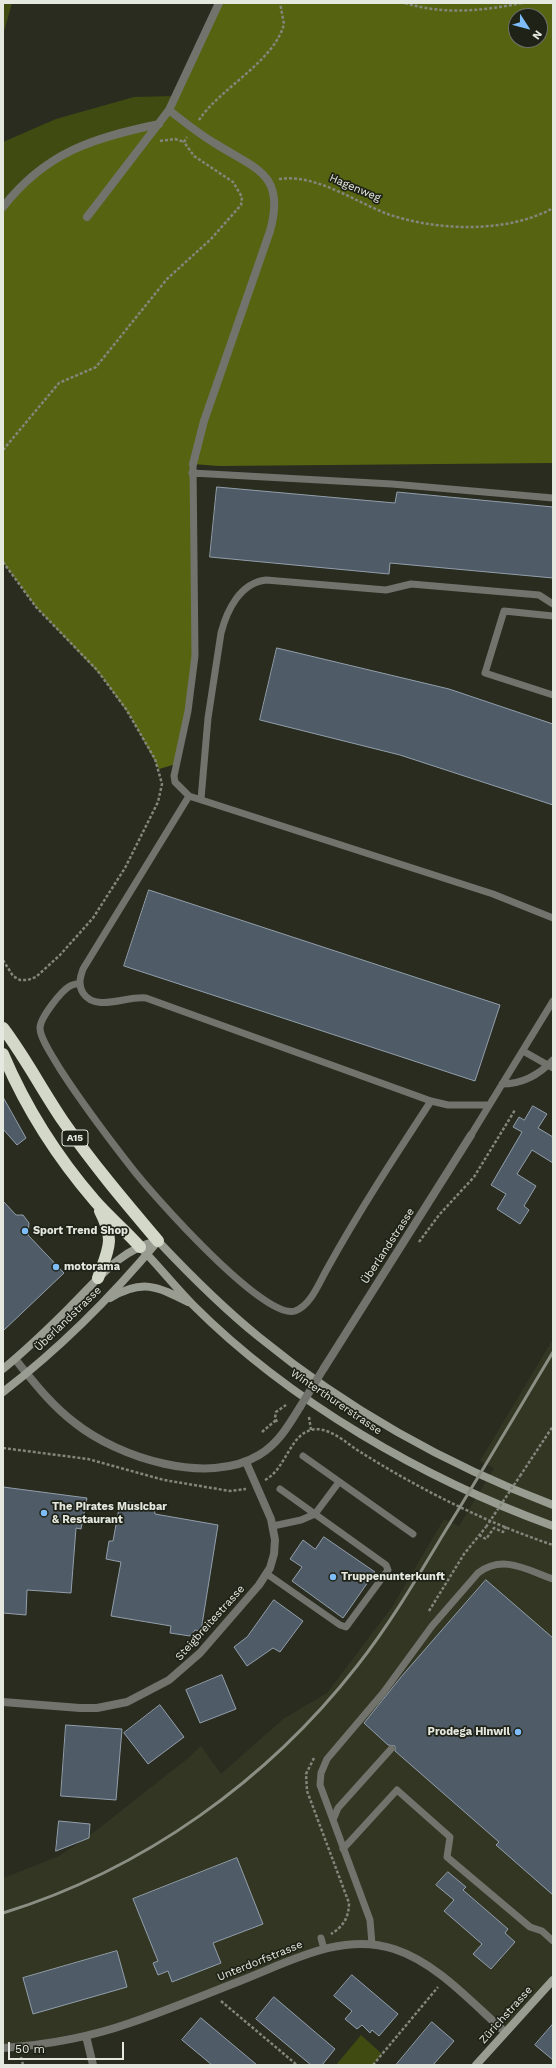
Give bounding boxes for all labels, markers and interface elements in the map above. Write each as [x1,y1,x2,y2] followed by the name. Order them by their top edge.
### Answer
[508,8,548,48] north arrow
[530,28,545,42] text: N
[327,171,383,205] street label: Hagenweg
[62,1130,88,1146] road number: A15
[359,1206,417,1286] street label: Überlandstrasse
[33,1224,128,1238] place label: Sport Trend Shop
[20,1226,30,1236] marker: Sport Trend Shop
[64,1260,120,1274] place label: motorama
[51,1262,61,1272] marker: motorama
[32,1284,104,1354] street label: Überlandstrasse
[288,1367,384,1437] street label: Winterthurerstrasse
[52,1500,167,1526] place label: The Pirates Musicbar & Restaurant
[39,1508,49,1518] marker: The Pirates Musicbar & Restaurant
[341,1570,445,1584] place label: Truppenunterkunft
[328,1572,338,1582] marker: Truppenunterkunft
[173,1582,247,1664] street label: Steigbreitestrasse
[428,1725,510,1739] place label: Prodega Hinwil
[513,1727,523,1737] marker: Prodega Hinwil
[215,1938,305,1984] street label: Unterdorfstrasse
[477,1984,535,2046] street label: Zürichstrasse
[10,2034,126,2060] scale bar
[15,2042,45,2056] text: 50 m

